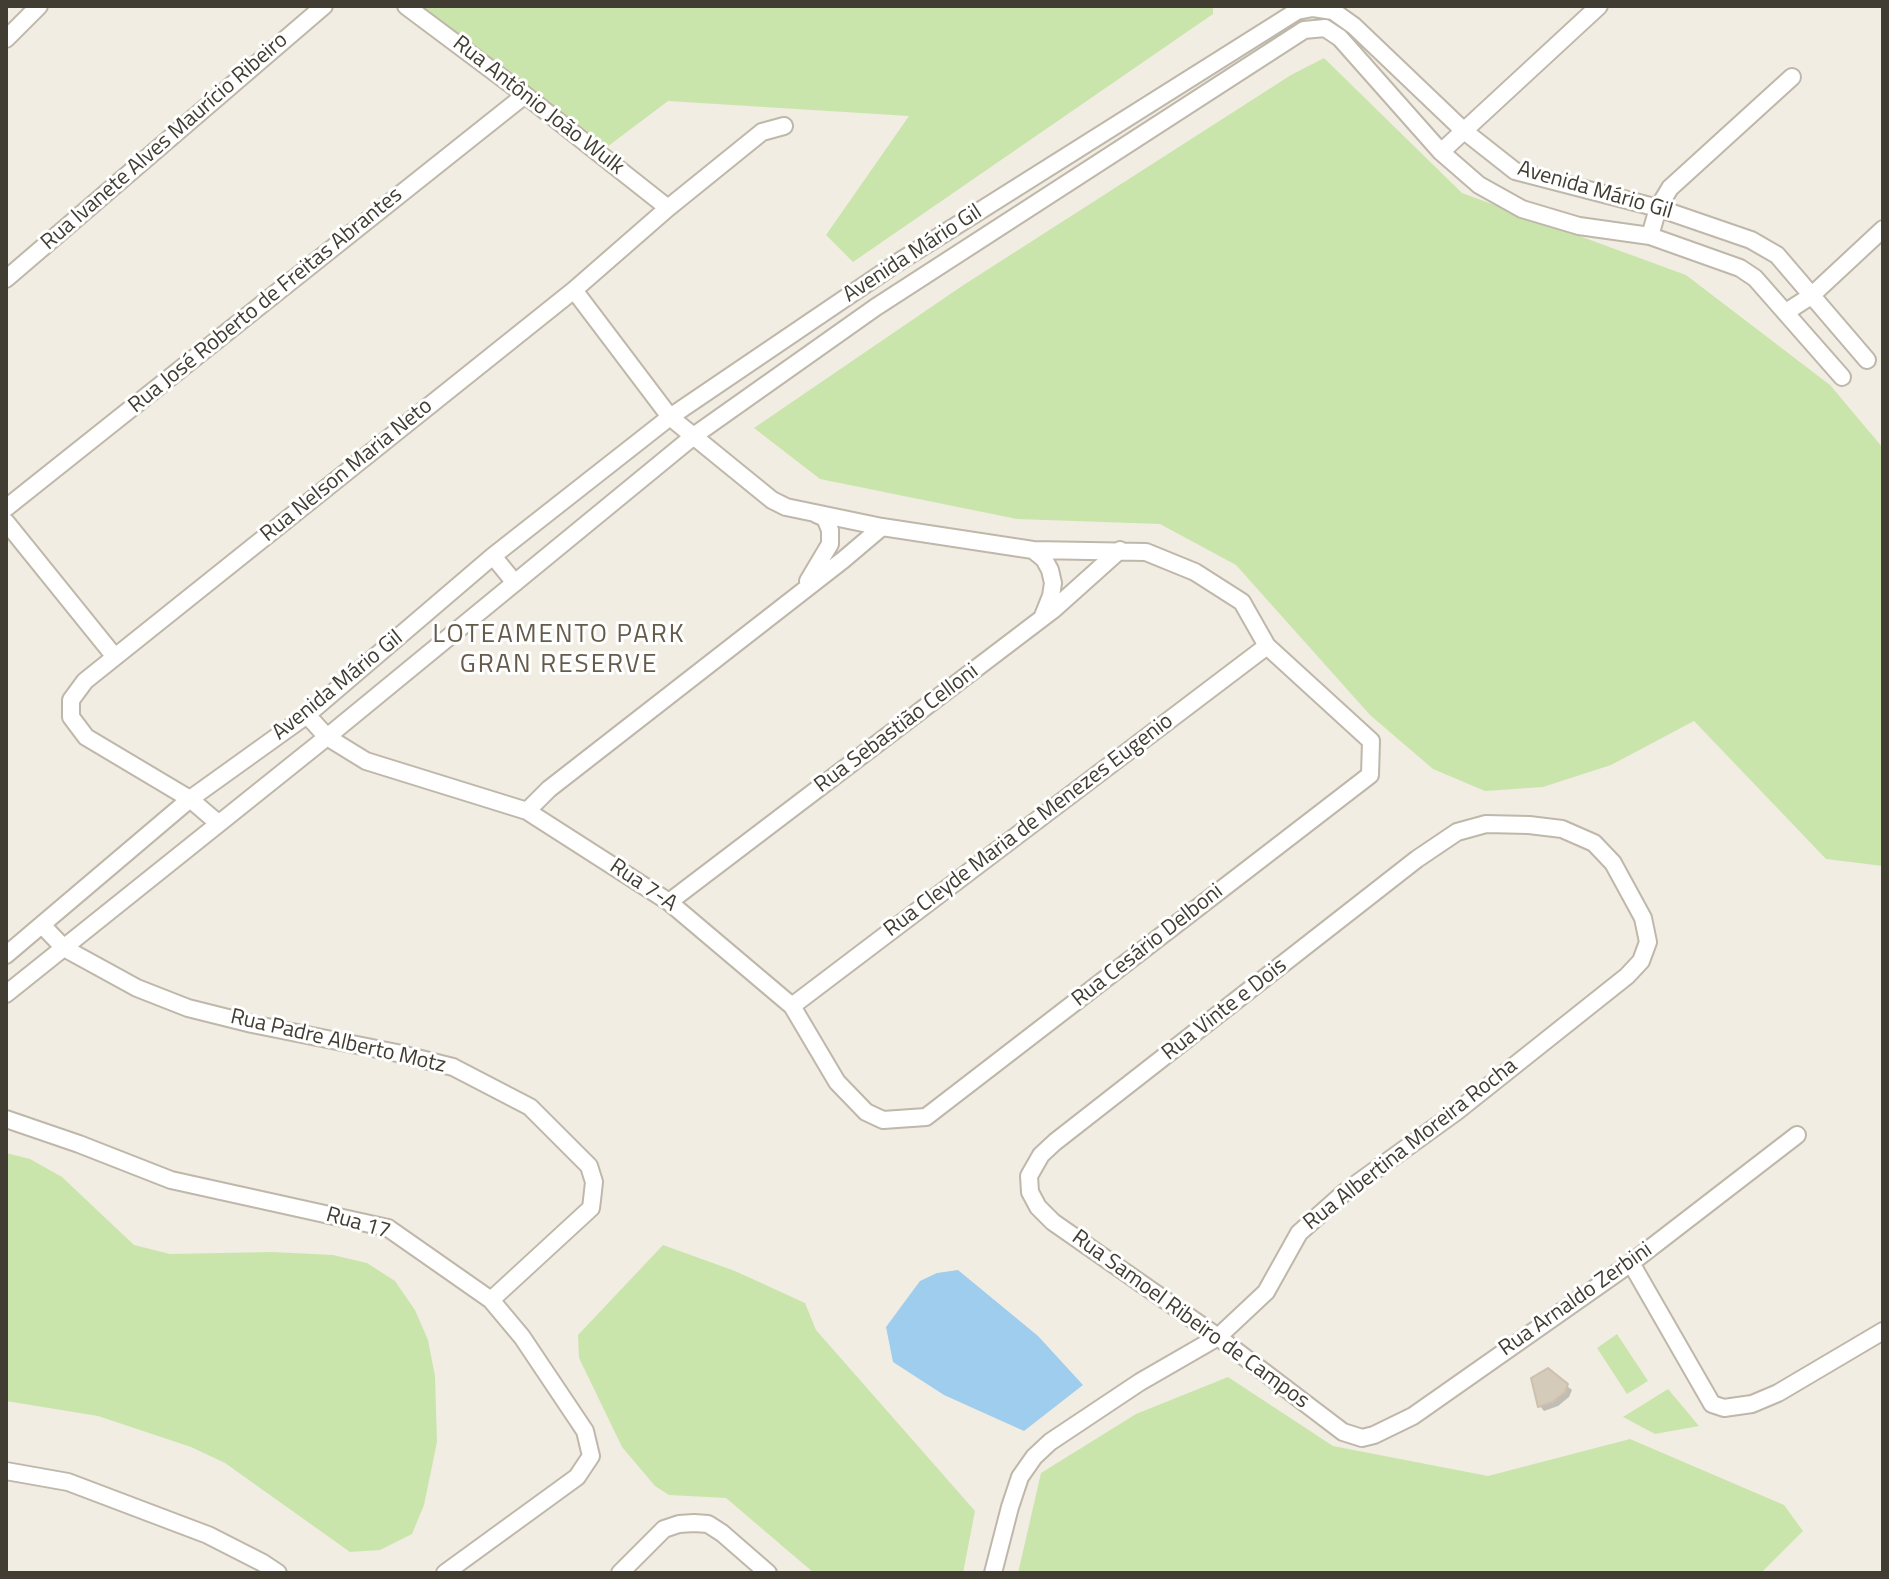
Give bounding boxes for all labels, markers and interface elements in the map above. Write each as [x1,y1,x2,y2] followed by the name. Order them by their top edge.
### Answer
[36,28,294,256] street label: Rua lvanete Alves Maurício Ribeiro
[447,31,629,181] street label: Rua Antônio João Wulk
[1514,156,1676,226] street label: Avenida Mário Gil
[124,182,408,420] street label: Rua José Roberto de Freitas Abrantes
[839,199,987,309] street label: Avenida Mário Gil
[256,394,438,548] street label: Rua Nelson Maria Neto
[433,620,685,682] district label: LOTEAMENTO PARK GRAN RESERVE
[267,625,409,747] street label: Avenida Mário Gil
[810,659,984,799] street label: Rua Sebastião Celloni
[879,709,1179,943] street label: Rua Cleyde Maria de Menezes Eugenio
[604,854,682,918] street label: Rua 7-A
[1067,879,1229,1013] street label: Rua Cesário Delboni
[1157,953,1293,1067] street label: Rua Vinte e Dois
[228,1004,448,1080] street label: Rua Padre Alberto Motz
[1299,1053,1523,1237] street label: Rua Albertina Moreira Rocha
[323,1202,393,1246] street label: Rua 17
[1066,1225,1314,1415] street label: Rua Samoel Ribeiro de Campos
[1494,1237,1658,1363] street label: Rua Arnaldo Zerbini

